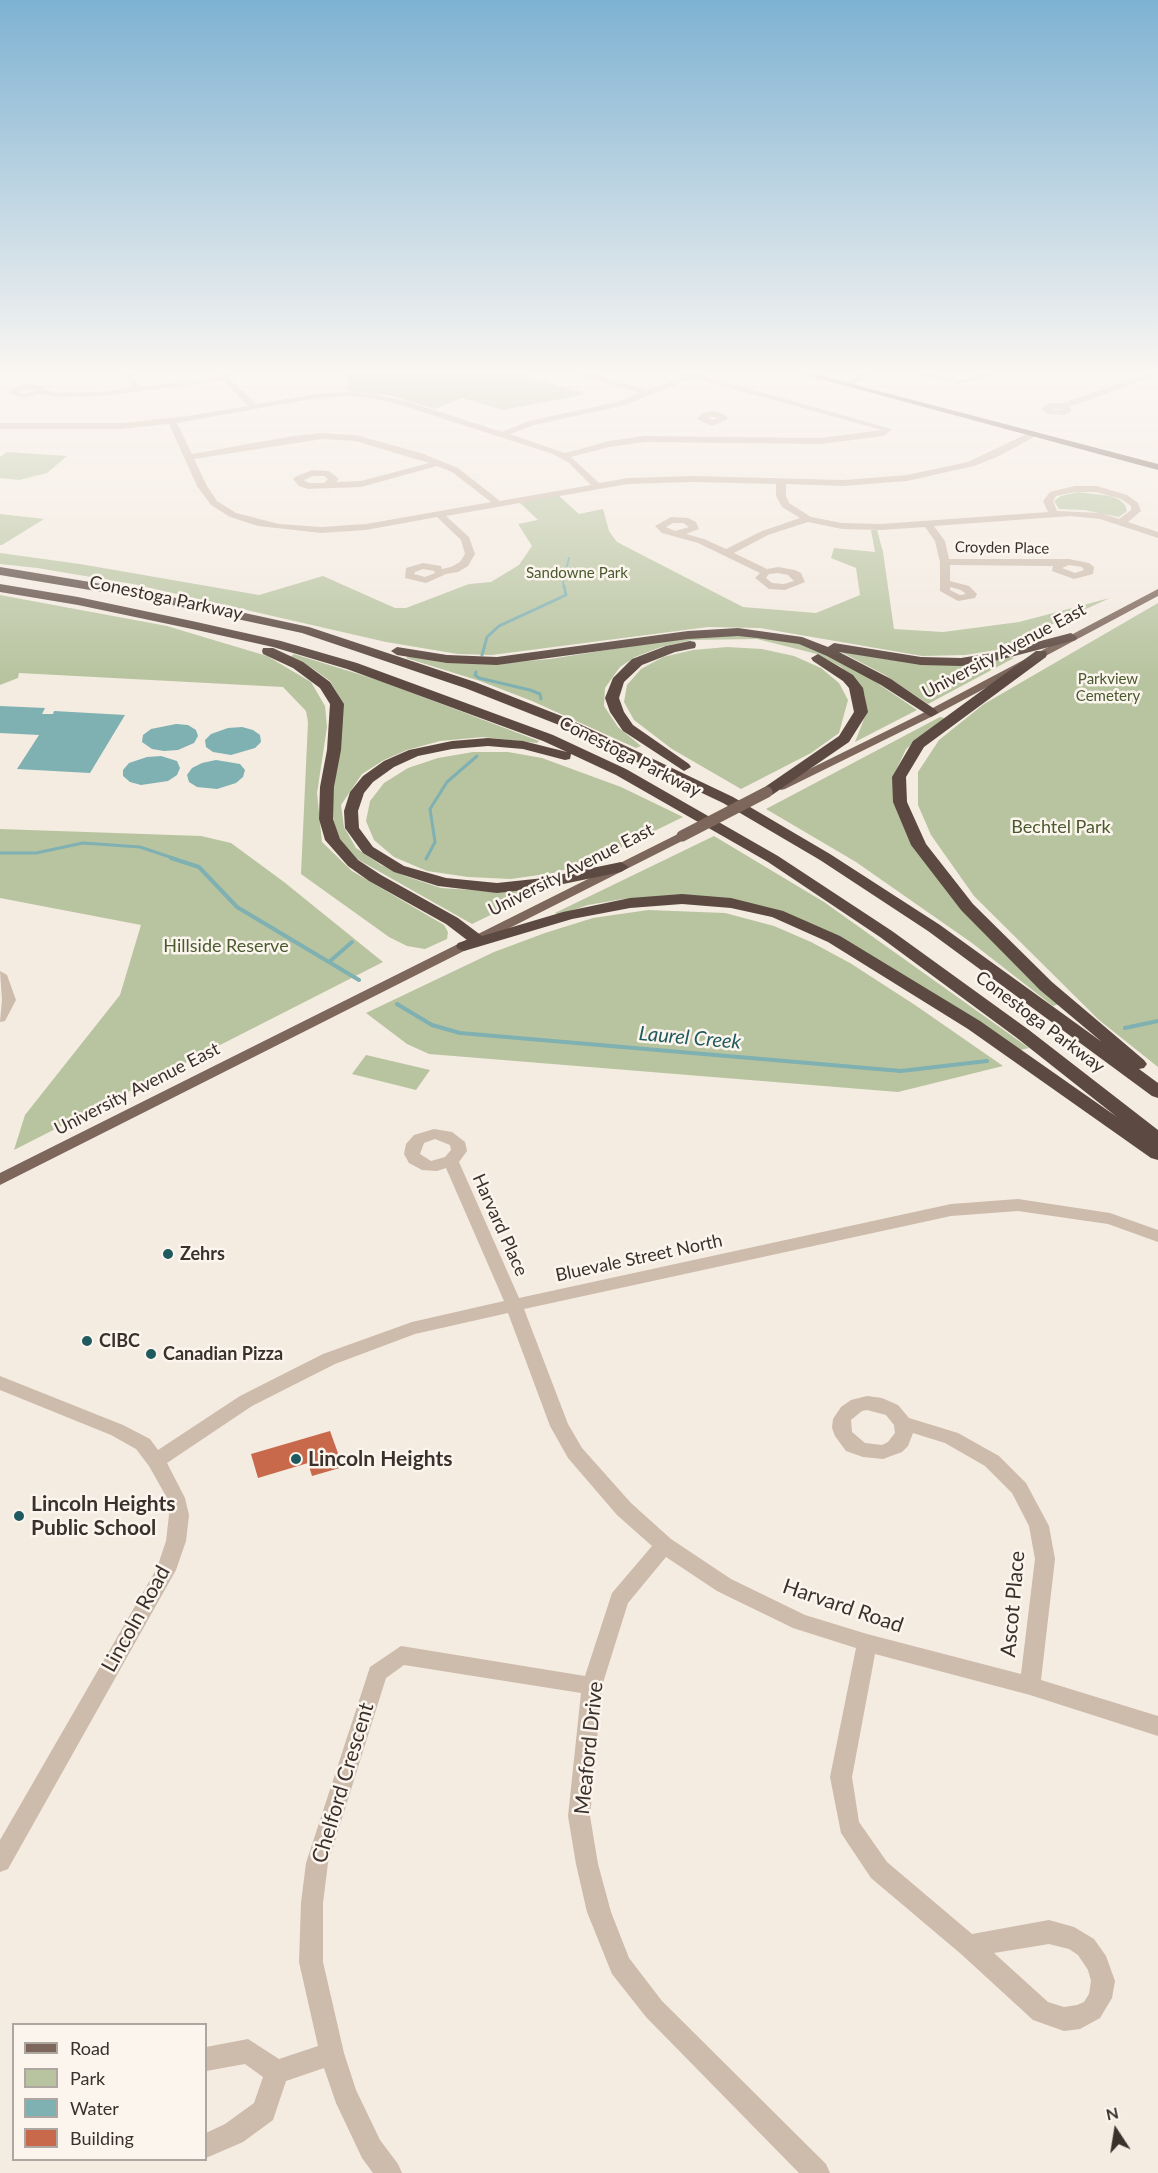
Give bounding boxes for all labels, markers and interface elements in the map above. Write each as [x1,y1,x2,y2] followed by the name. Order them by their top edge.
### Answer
[955,538,1049,558] street label: Croyden Place
[526,564,628,582] park label: Sandowne Park
[87,571,245,625] street label: Conestoga Parkway
[918,599,1090,703] street label: University Avenue East
[1076,670,1140,705] park label: Parkview Cemetery
[556,712,704,802] street label: Conestoga Parkway
[1011,816,1111,838] park label: Bechtel Park
[485,819,657,921] street label: University Avenue East
[163,935,289,957] park label: Hillside Reserve
[971,966,1109,1078] street label: Conestoga Parkway
[638,1022,742,1054] water label: Laurel Creek
[51,1038,223,1140] street label: University Avenue East
[468,1170,532,1280] street label: Harvard Place
[554,1230,724,1286] street label: Bluevale Street North
[180,1243,225,1265] place label: Zehrs
[161,1247,175,1261] marker: Zehrs
[99,1330,140,1352] place label: CIBC
[80,1334,94,1348] marker: CIBC
[163,1343,283,1365] place label: Canadian Pizza
[144,1347,158,1361] marker: Canadian Pizza
[308,1446,452,1472] place label: Lincoln Heights
[289,1452,303,1466] marker: Lincoln Heights
[31,1491,175,1541] place label: Lincoln Heights Public School
[12,1509,26,1523] marker: Lincoln Heights Public School
[996,1550,1030,1658] street label: Ascot Place
[96,1561,176,1677] street label: Lincoln Road
[779,1574,907,1638] street label: Harvard Road
[569,1680,609,1816] street label: Meaford Drive
[307,1700,379,1866] street label: Chelford Crescent
[12,2023,207,2161] legend
[70,2037,110,2059] text: Road
[70,2067,105,2089] text: Park
[70,2097,119,2119] text: Water
[1086,2101,1146,2161] north arrow
[1104,2102,1120,2123] text: N
[70,2127,134,2149] text: Building

